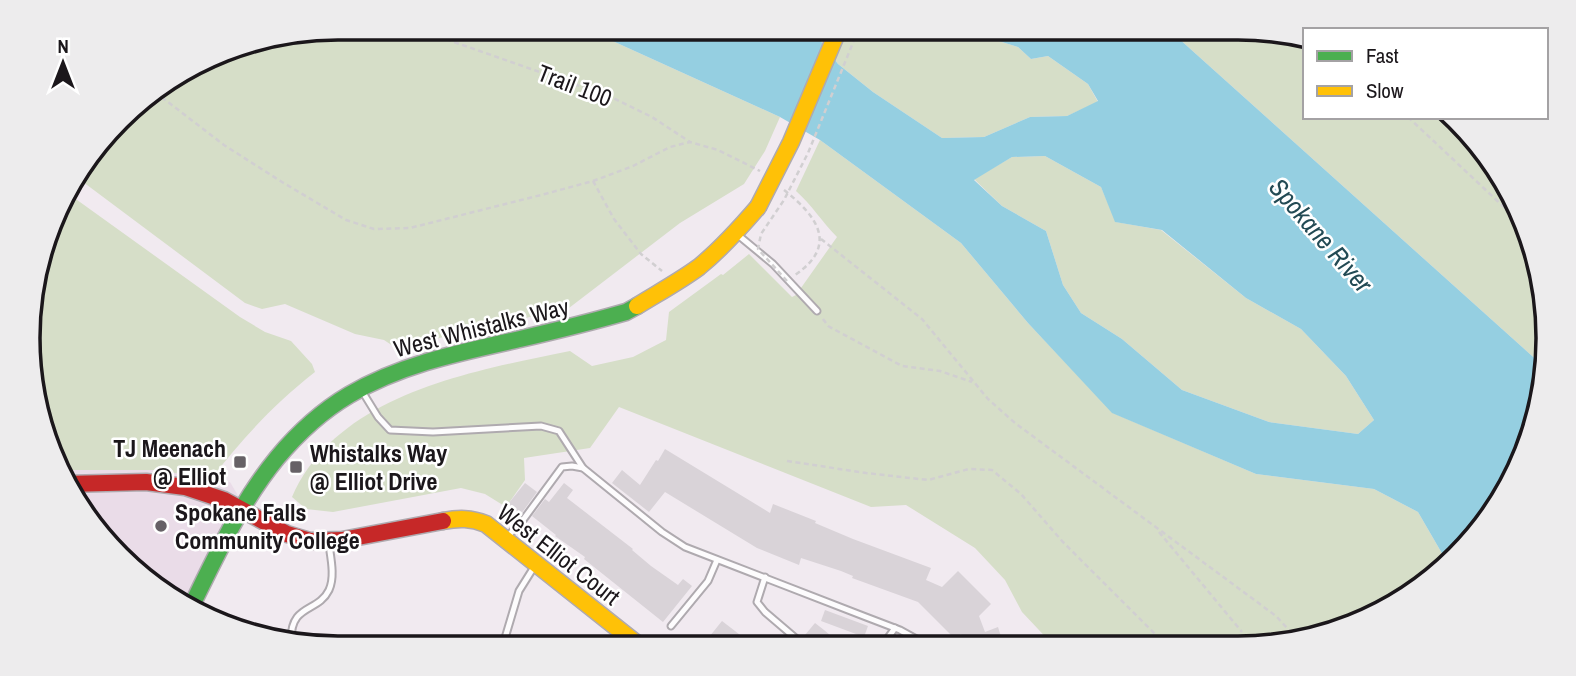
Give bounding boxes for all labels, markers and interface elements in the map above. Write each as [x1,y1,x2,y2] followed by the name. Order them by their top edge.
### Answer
[28,28,98,98] north arrow
[1303,28,1548,119] legend
[57,33,69,59] text: N
[1366,41,1399,70] text: Fast
[533,56,617,114] street label: Trail 100
[1366,76,1404,105] text: Slow
[1262,170,1381,300] water label: Spokane River
[390,290,572,364] street label: West Whistalks Way
[113,432,226,492] place label: TJ Meenach @ Elliot
[310,437,447,497] place label: Whistalks Way @ Elliot Drive
[232,454,248,470] marker: TJ Meenach @ Elliot
[288,459,304,475] marker: Whistalks Way @ Elliot Drive
[175,496,360,556] place label: Spokane Falls Community College
[491,496,627,612] street label: West Elliot Court
[153,518,169,534] marker: Spokane Falls Community College

